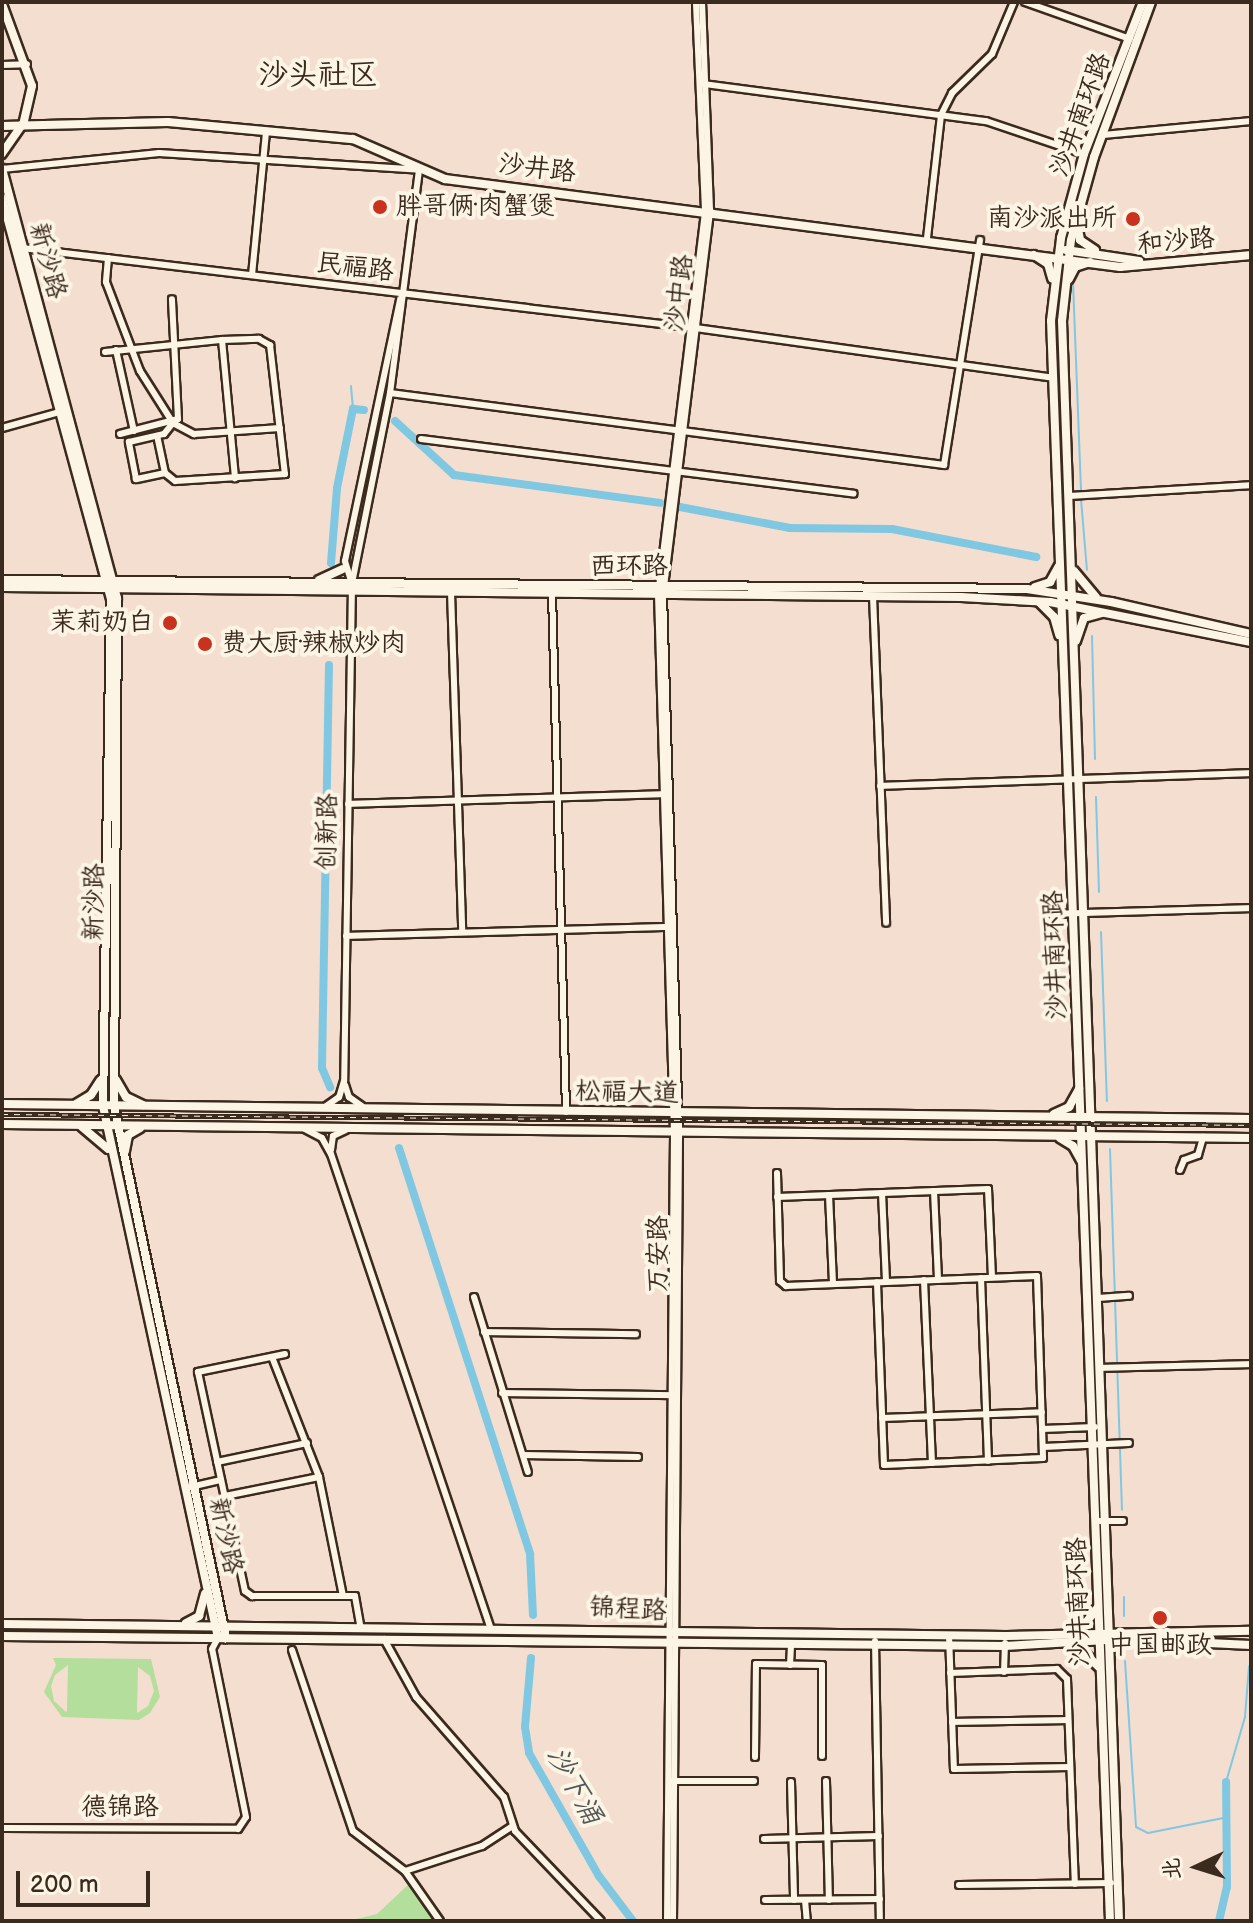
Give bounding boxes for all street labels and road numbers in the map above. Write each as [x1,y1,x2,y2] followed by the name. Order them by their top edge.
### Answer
[1044,49,1118,181] street label: 沙井南环路
[496,149,578,189] street label: 沙井路
[22,219,72,303] street label: 新沙路
[1136,223,1216,261] street label: 和沙路
[314,248,396,288] street label: 民福路
[660,252,700,334] street label: 沙中路
[590,551,668,583] street label: 西环路
[312,793,344,871] street label: 创新路
[79,863,111,941] street label: 新沙路
[1038,889,1074,1021] street label: 沙井南环路
[575,1076,679,1110] street label: 松福大道
[643,1215,675,1293] street label: 万安路
[202,1495,248,1577] street label: 新沙路
[1061,1536,1097,1668] street label: 沙井南环路
[588,1592,668,1628] street label: 锦程路
[81,1792,159,1824] street label: 德锦路

